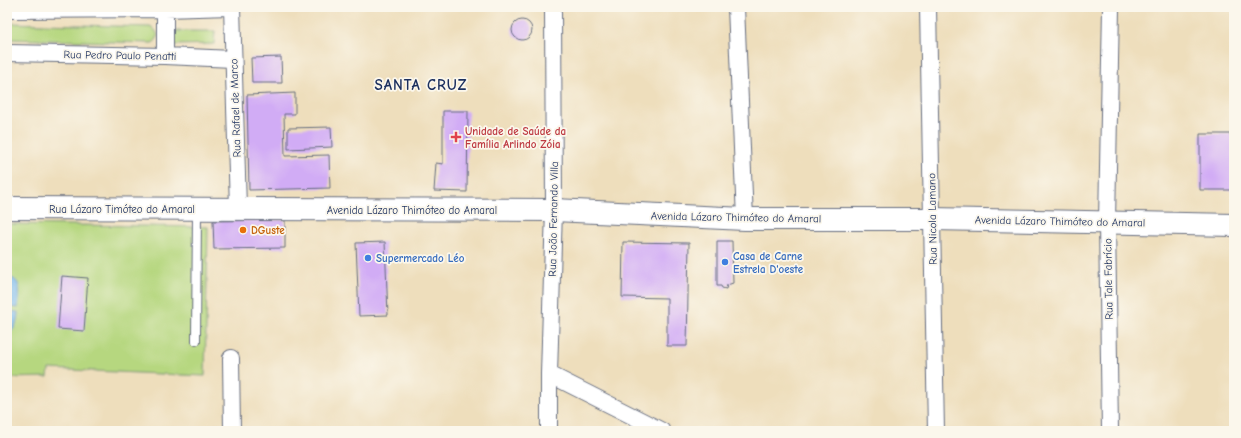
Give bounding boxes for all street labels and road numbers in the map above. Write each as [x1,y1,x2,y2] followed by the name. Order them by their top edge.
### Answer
[63,48,177,63] street label: Rua Pedro Paulo Penatti
[227,58,244,158] street label: Rua Rafael de Marco
[546,161,561,277] street label: Rua João Fernando Villa
[925,173,940,265] street label: Rua Nicola Lamano
[49,203,195,216] street label: Rua Lázaro Timóteo do Amaral
[327,204,497,217] street label: Avenida Lázaro Thimóteo do Amaral
[651,210,821,225] street label: Avenida Lázaro Thimóteo do Amaral
[975,214,1145,229] street label: Avenida Lázaro Thimóteo do Amaral
[1101,238,1116,320] street label: Rua Tale Fabrício

